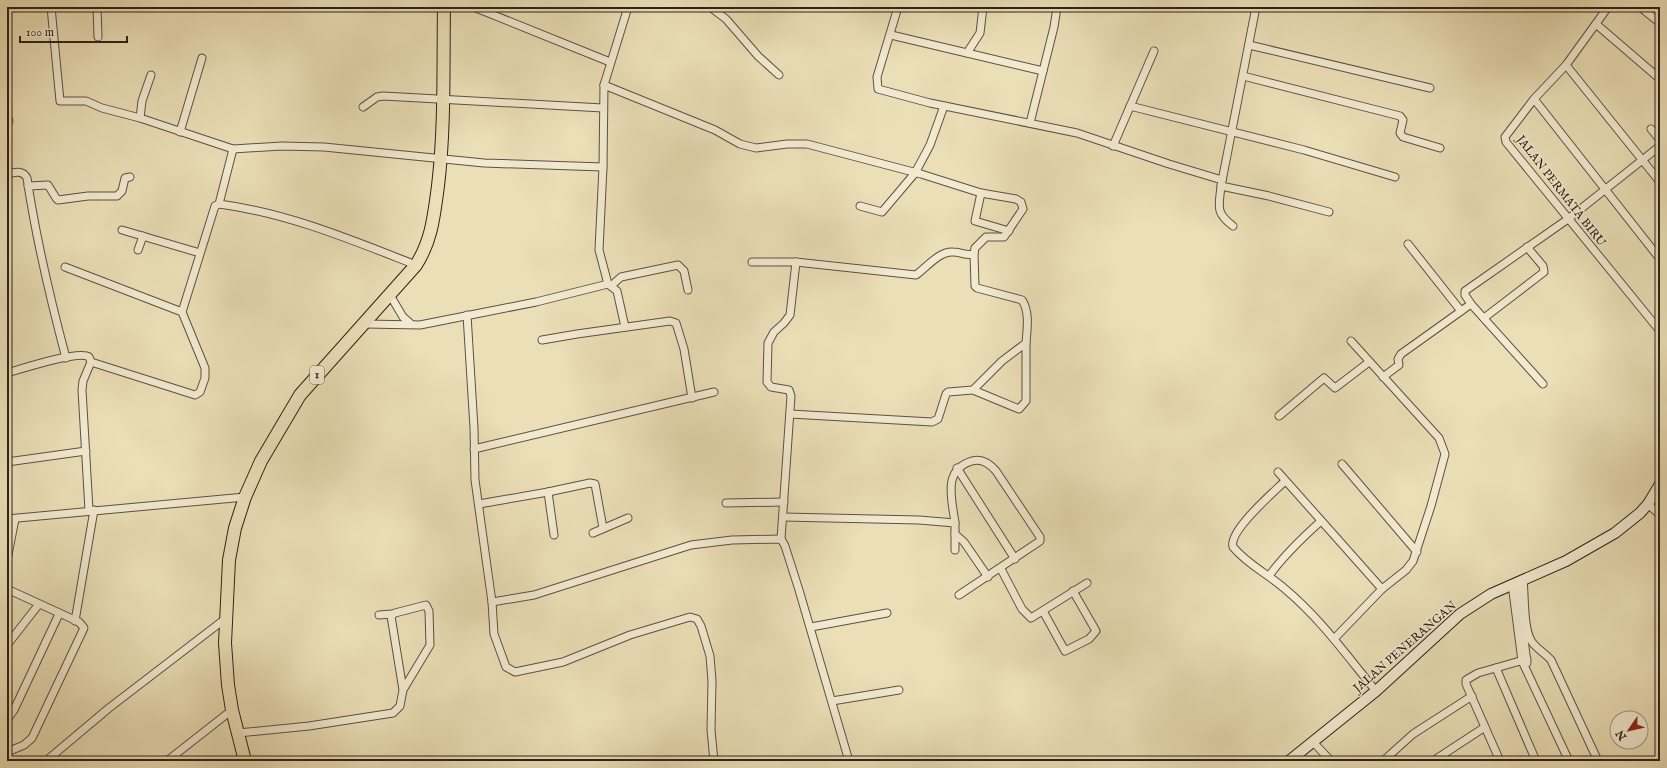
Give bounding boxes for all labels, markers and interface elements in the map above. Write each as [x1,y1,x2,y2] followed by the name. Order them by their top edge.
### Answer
[20,18,127,44] scale bar
[26,25,54,40] text: 100 m
[1511,131,1610,251] street label: JALAN PERMATA BIRU
[310,366,324,384] road number: 1
[1349,598,1461,698] street label: JALAN PENERANGAN
[1609,710,1649,750] north arrow
[1613,727,1631,744] text: N

